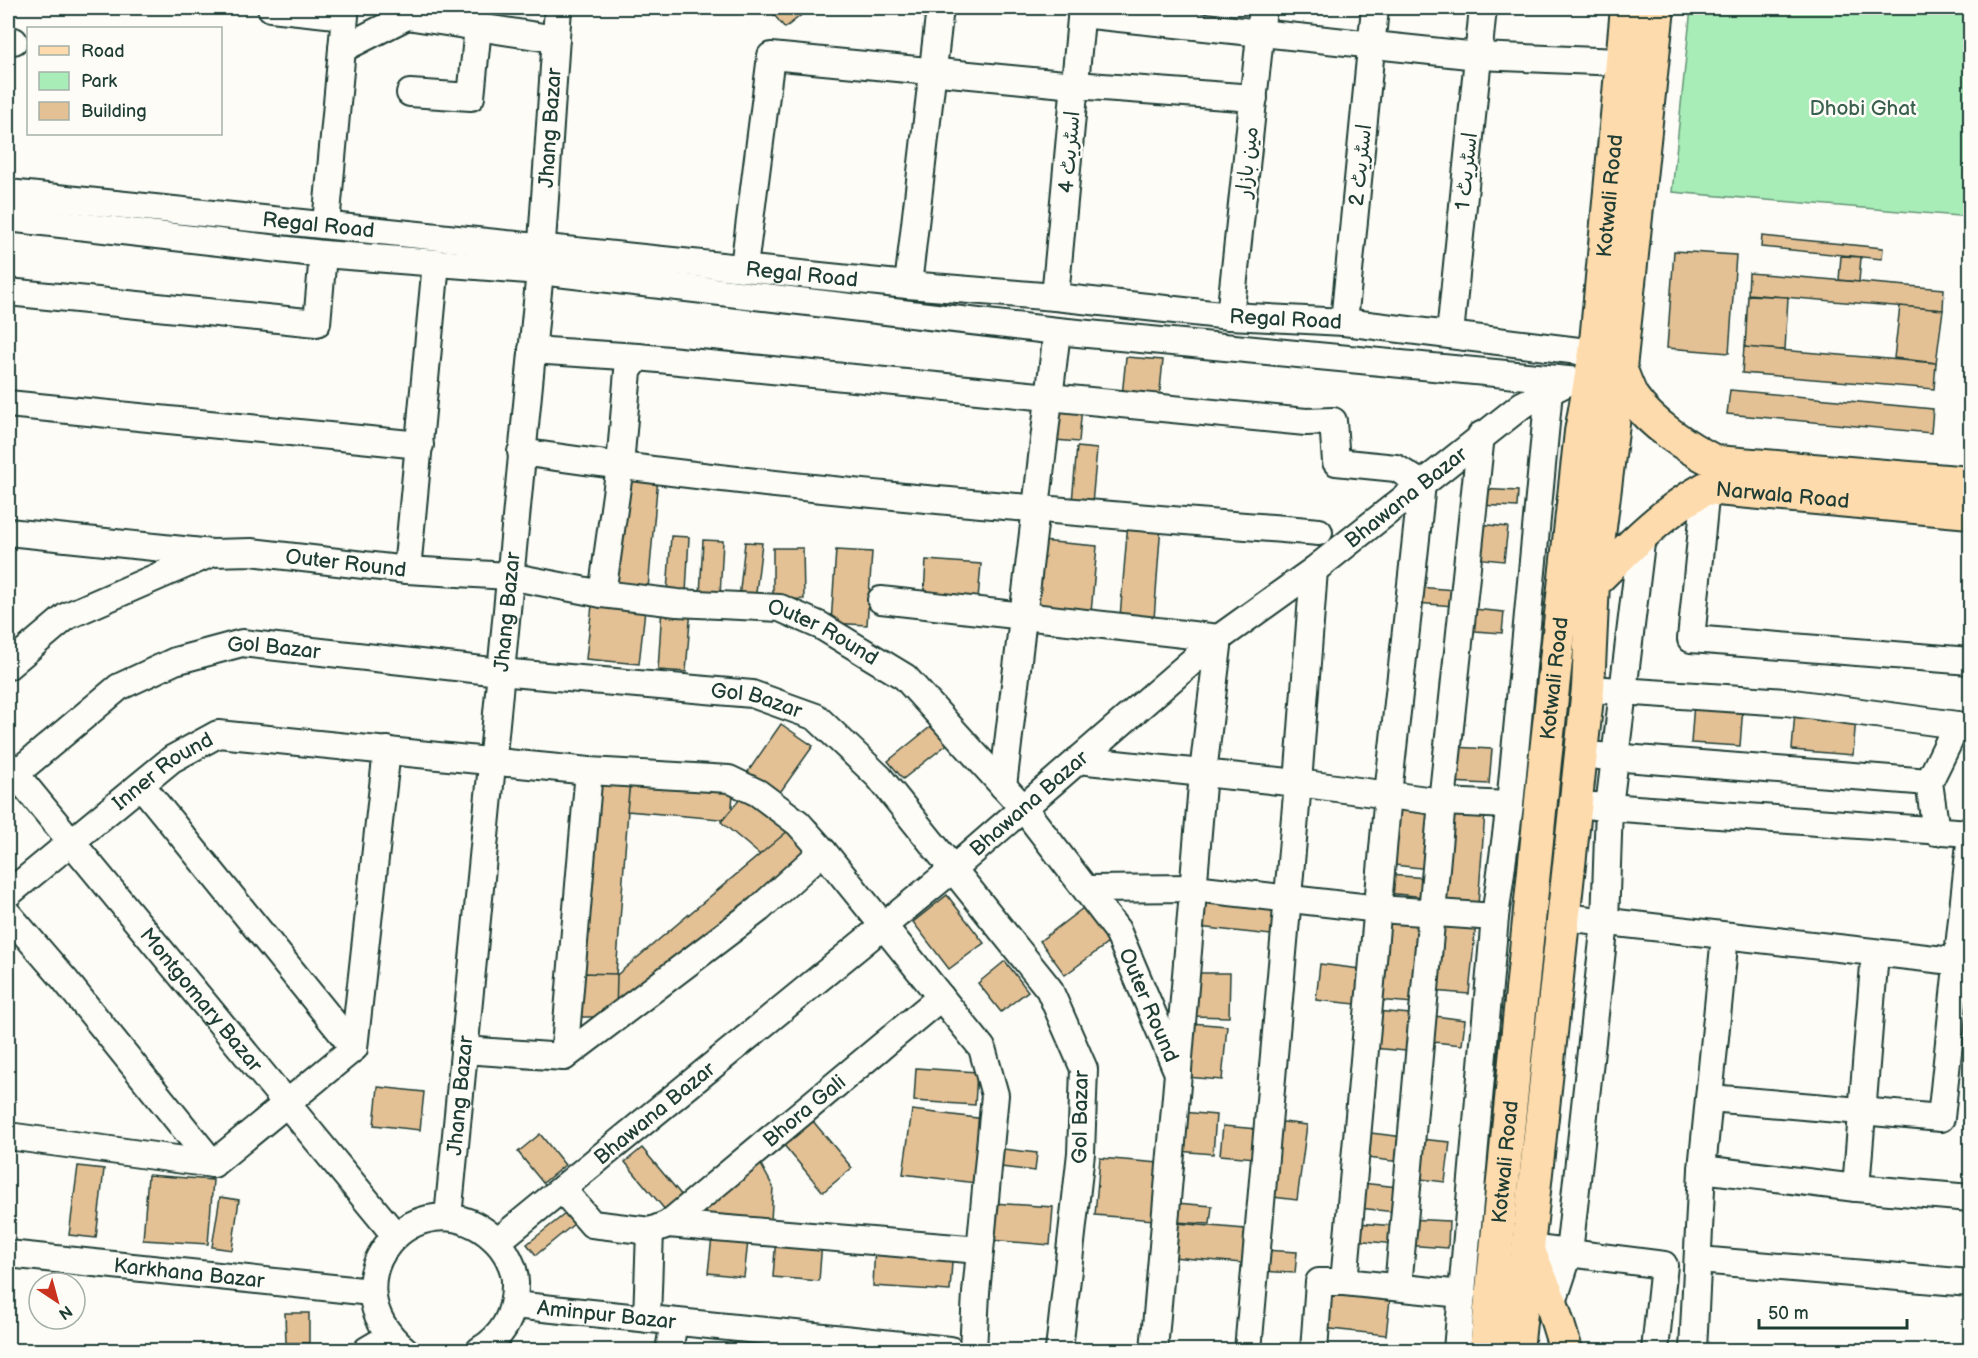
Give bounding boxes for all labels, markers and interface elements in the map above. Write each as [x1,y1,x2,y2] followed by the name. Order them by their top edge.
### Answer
[27,27,222,135] legend
[81,41,125,62] text: Road
[534,67,567,189] street label: Jhang Bazar
[81,71,117,92] text: Park
[1810,96,1917,121] park label: Dhobi Ghat
[81,101,147,122] text: Building
[1053,110,1086,194] street label: اسٹریٹ 4
[1344,123,1377,207] street label: اسٹریٹ 2
[1231,125,1264,201] street label: مین بازار
[1450,131,1483,211] street label: اسٹریٹ 1
[1592,133,1628,258] street label: Kotwali Road
[261,207,376,243] street label: Regal Road
[745,256,859,293] street label: Regal Road
[1229,304,1343,335] street label: Regal Road
[1340,441,1472,554] street label: Bhawana Bazar
[1715,477,1850,514] street label: Narwala Road
[284,544,408,583] street label: Outer Round
[489,551,526,673] street label: Jhang Bazar
[768,595,883,671] street label: Outer Round
[1535,616,1574,741] street label: Kotwali Road
[225,631,322,665] street label: Gol Bazar
[710,678,806,724] street label: Gol Bazar
[108,727,217,816] street label: Inner Round
[965,745,1094,862] street label: Bhawana Bazar
[134,923,268,1077] street label: Montgomary Bazar
[1113,944,1184,1066] street label: Outer Round
[442,1034,479,1157] street label: Jhang Bazar
[589,1057,721,1170] street label: Bhawana Bazar
[758,1070,851,1153] street label: Bhora Gali
[1067,1070,1094,1164] street label: Gol Bazar
[1487,1099,1524,1225] street label: Kotwali Road
[112,1253,266,1294] street label: Karkhana Bazar
[27,1271,87,1331] north arrow
[1759,1292,1908,1330] scale bar
[536,1295,678,1335] street label: Aminpur Bazar
[54,1301,75,1323] text: N
[1768,1303,1809,1324] text: 50 m

